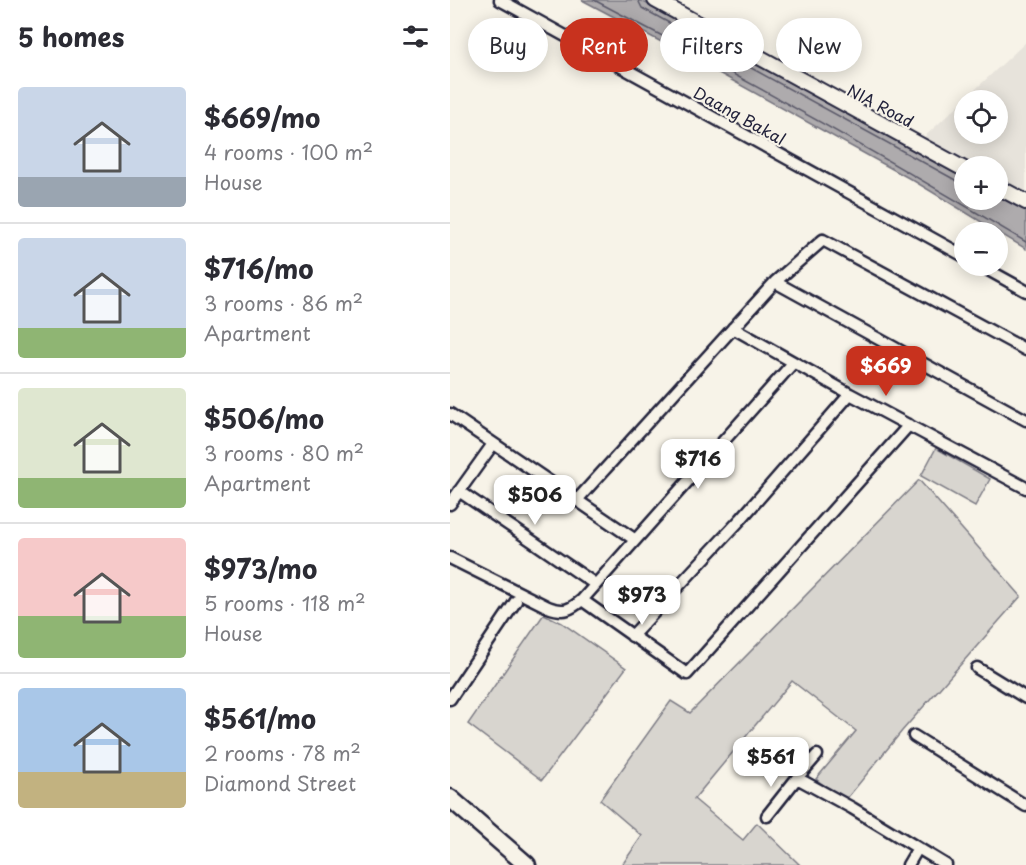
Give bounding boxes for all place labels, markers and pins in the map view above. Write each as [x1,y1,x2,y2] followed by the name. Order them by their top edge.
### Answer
[850,346,922,397] pin: $669
[662,439,734,490] pin: $716
[499,475,571,526] pin: $506
[606,575,678,626] pin: $973
[735,737,807,788] pin: $561

